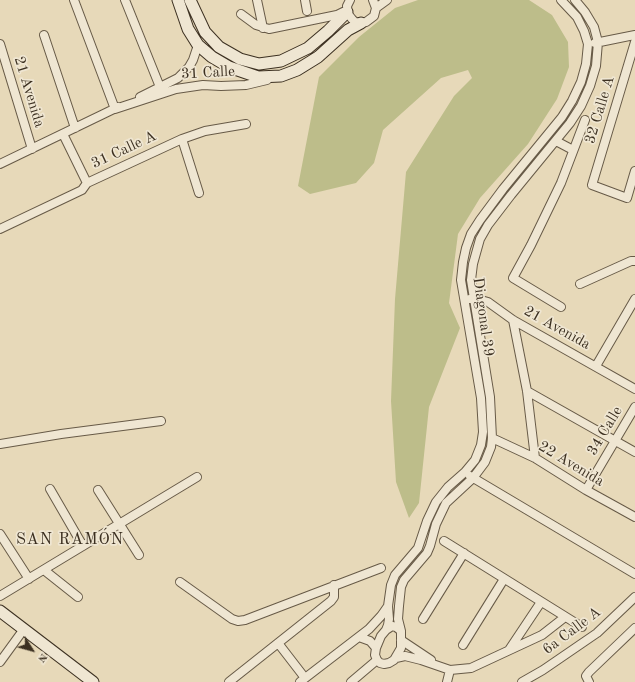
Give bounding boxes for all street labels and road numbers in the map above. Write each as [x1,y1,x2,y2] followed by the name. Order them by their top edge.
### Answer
[10,54,48,130] street label: 21 Avenida
[181,63,235,83] street label: 31 Calle
[581,74,619,146] street label: 32 Calle A
[89,127,159,173] street label: 31 Calle A
[469,276,497,358] street label: Diagonal 39
[520,302,594,354] street label: 21 Avenida
[583,403,627,459] street label: 34 Calle
[535,437,607,491] street label: 22 Avenida
[539,603,605,659] street label: 6a Calle A

